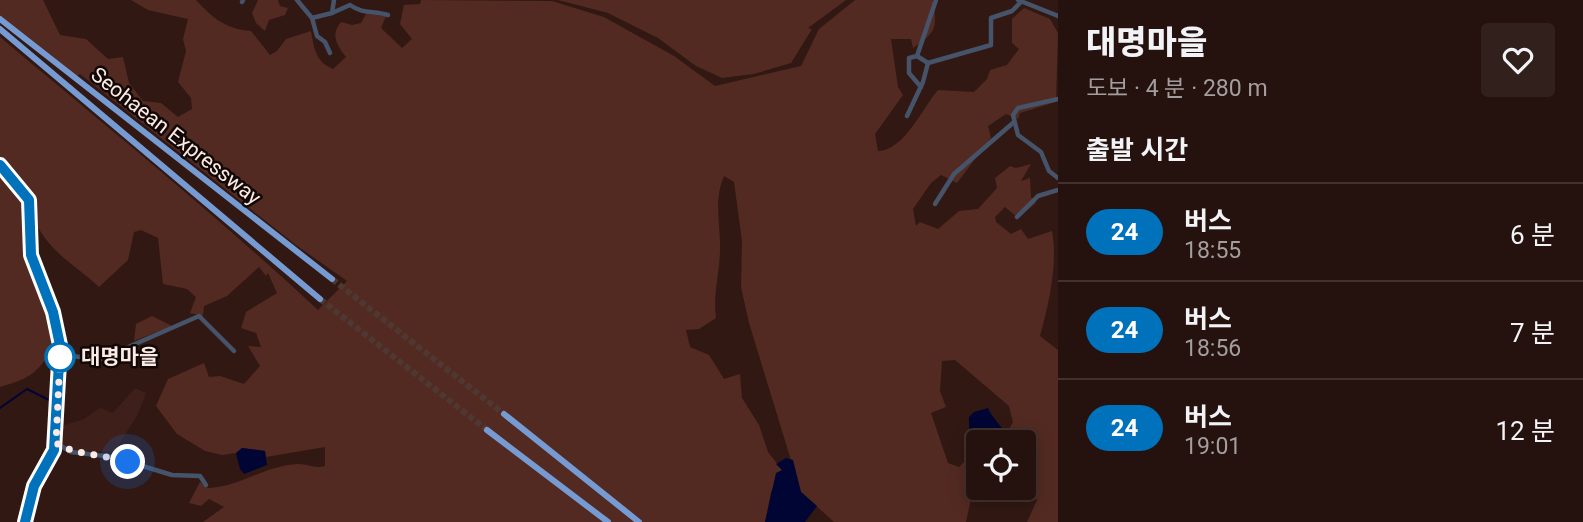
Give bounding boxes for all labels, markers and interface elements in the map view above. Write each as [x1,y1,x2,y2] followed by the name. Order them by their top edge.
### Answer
[1086,23,1207,62] text: 대명마을
[1481,23,1555,97] button: heart
[86,62,266,210] street label: Seohaean Expressway
[1086,75,1268,102] text: 도보 · 4 분 · 280 m
[1086,135,1188,165] text: 출발 시간
[1184,206,1232,236] text: 버스
[1111,218,1138,246] text: 24
[1510,220,1555,250] text: 6 분
[1184,237,1241,264] text: 18:55
[1184,304,1232,334] text: 버스
[1111,316,1138,344] text: 24
[1510,318,1555,348] text: 7 분
[1184,335,1241,362] text: 18:56
[45,342,75,372] marker: 대명마을
[81,345,158,369] place label: 대명마을
[1184,402,1232,432] text: 버스
[1111,414,1138,442] text: 24
[1495,416,1555,446] text: 12 분
[966,430,1036,500] map controls
[966,430,1036,500] button: locate
[1184,433,1241,460] text: 19:01
[110,444,145,479] your location

